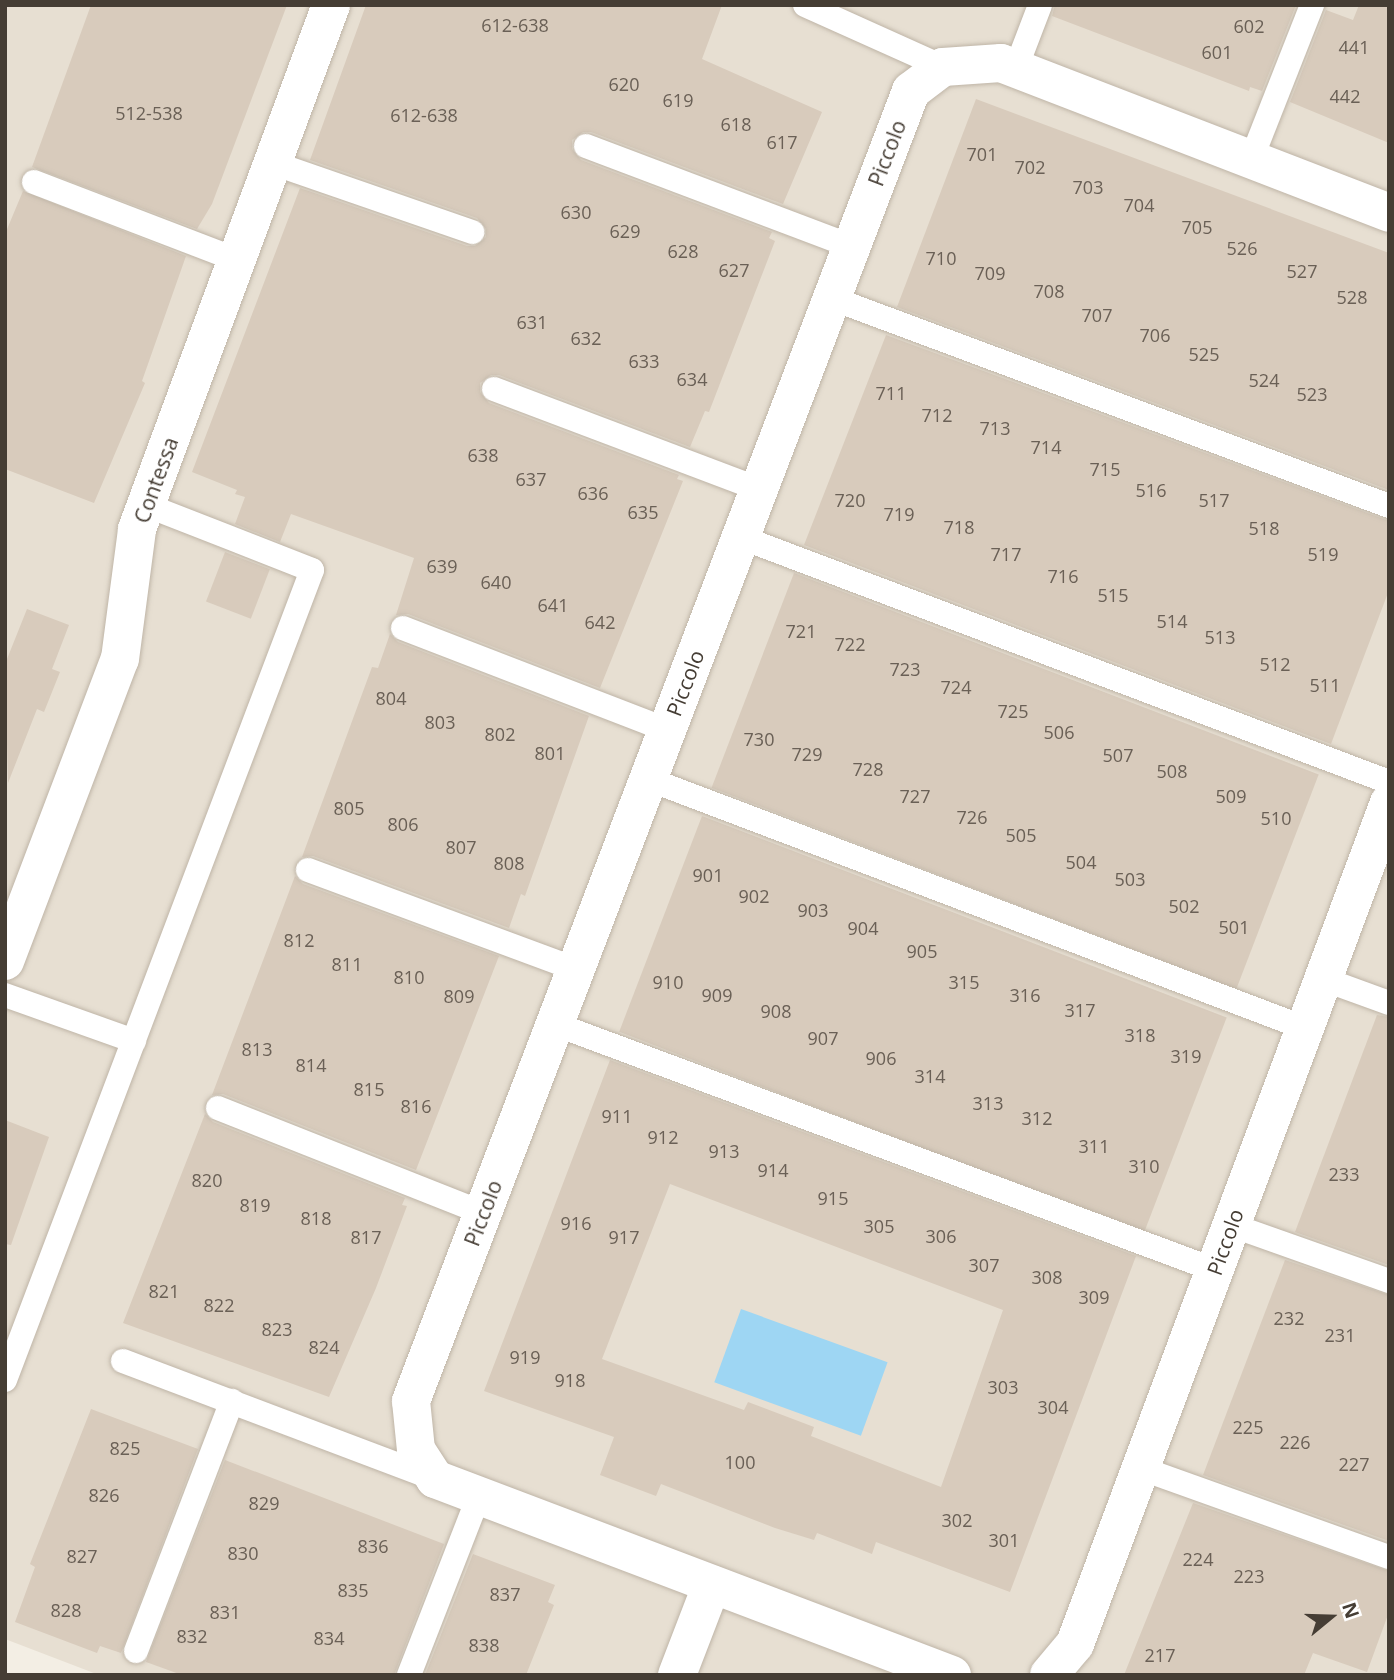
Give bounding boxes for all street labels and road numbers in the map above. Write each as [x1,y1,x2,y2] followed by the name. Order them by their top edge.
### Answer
[863,116,911,190] street label: Piccolo
[129,434,183,526] street label: Contessa
[661,646,709,720] street label: Piccolo
[459,1176,507,1250] street label: Piccolo
[1201,1205,1249,1279] street label: Piccolo

